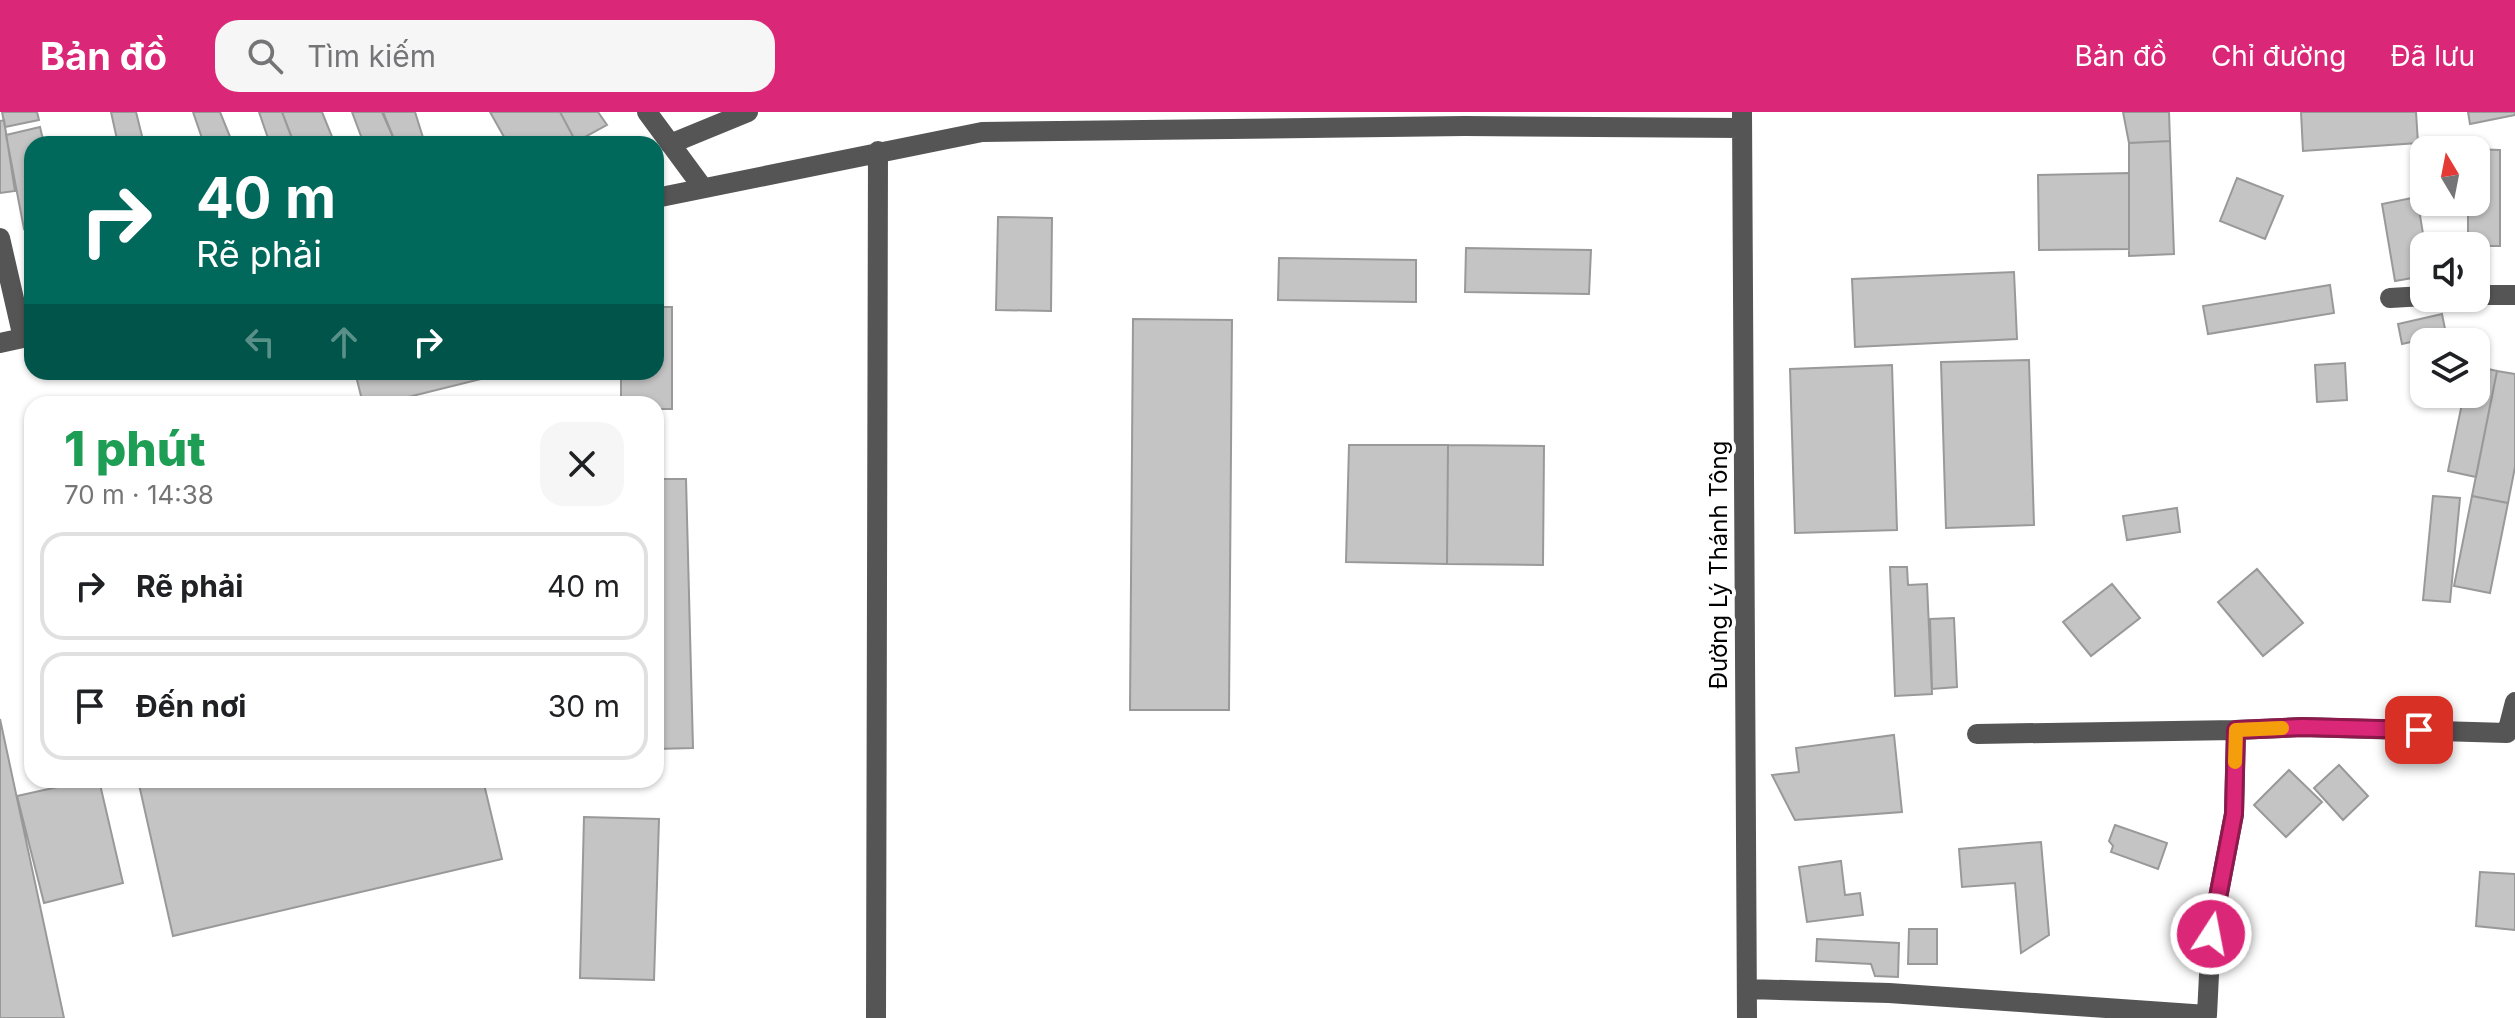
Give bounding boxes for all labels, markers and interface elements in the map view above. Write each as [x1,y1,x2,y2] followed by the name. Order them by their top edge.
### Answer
[215,20,775,92] search box
[40,33,167,79] text: Bản đồ
[243,34,287,78] icon: search
[307,38,436,74] text: Tìm kiếm
[2074,39,2167,73] text: Bản đồ
[2211,39,2347,73] text: Chỉ đường
[2391,39,2475,73] text: Đã lưu
[2410,136,2490,216] north arrow
[2410,136,2490,408] map controls
[196,164,336,232] text: 40 m
[64,168,168,272] icon: right
[196,232,322,276] text: Rẽ phải
[2410,232,2490,312] button: sound
[238,320,282,364] icon: left
[322,320,366,364] icon: ahead
[406,320,450,364] icon: right
[2410,328,2490,408] button: layers
[64,419,206,478] text: 1 phút
[540,422,624,506] button: close
[1704,441,1733,689] street label: Đường Lý Thánh Tông
[64,479,214,510] text: 70 m · 14:38
[68,564,112,608] icon: right
[136,568,243,604] text: Rẽ phải
[547,568,620,604] text: 40 m
[68,684,112,728] icon: arrive
[136,688,246,724] text: Đến nơi
[548,688,620,724] text: 30 m
[2385,696,2453,764] pin
[2397,708,2441,752] icon: arrive
[2169,892,2253,976] position arrow

